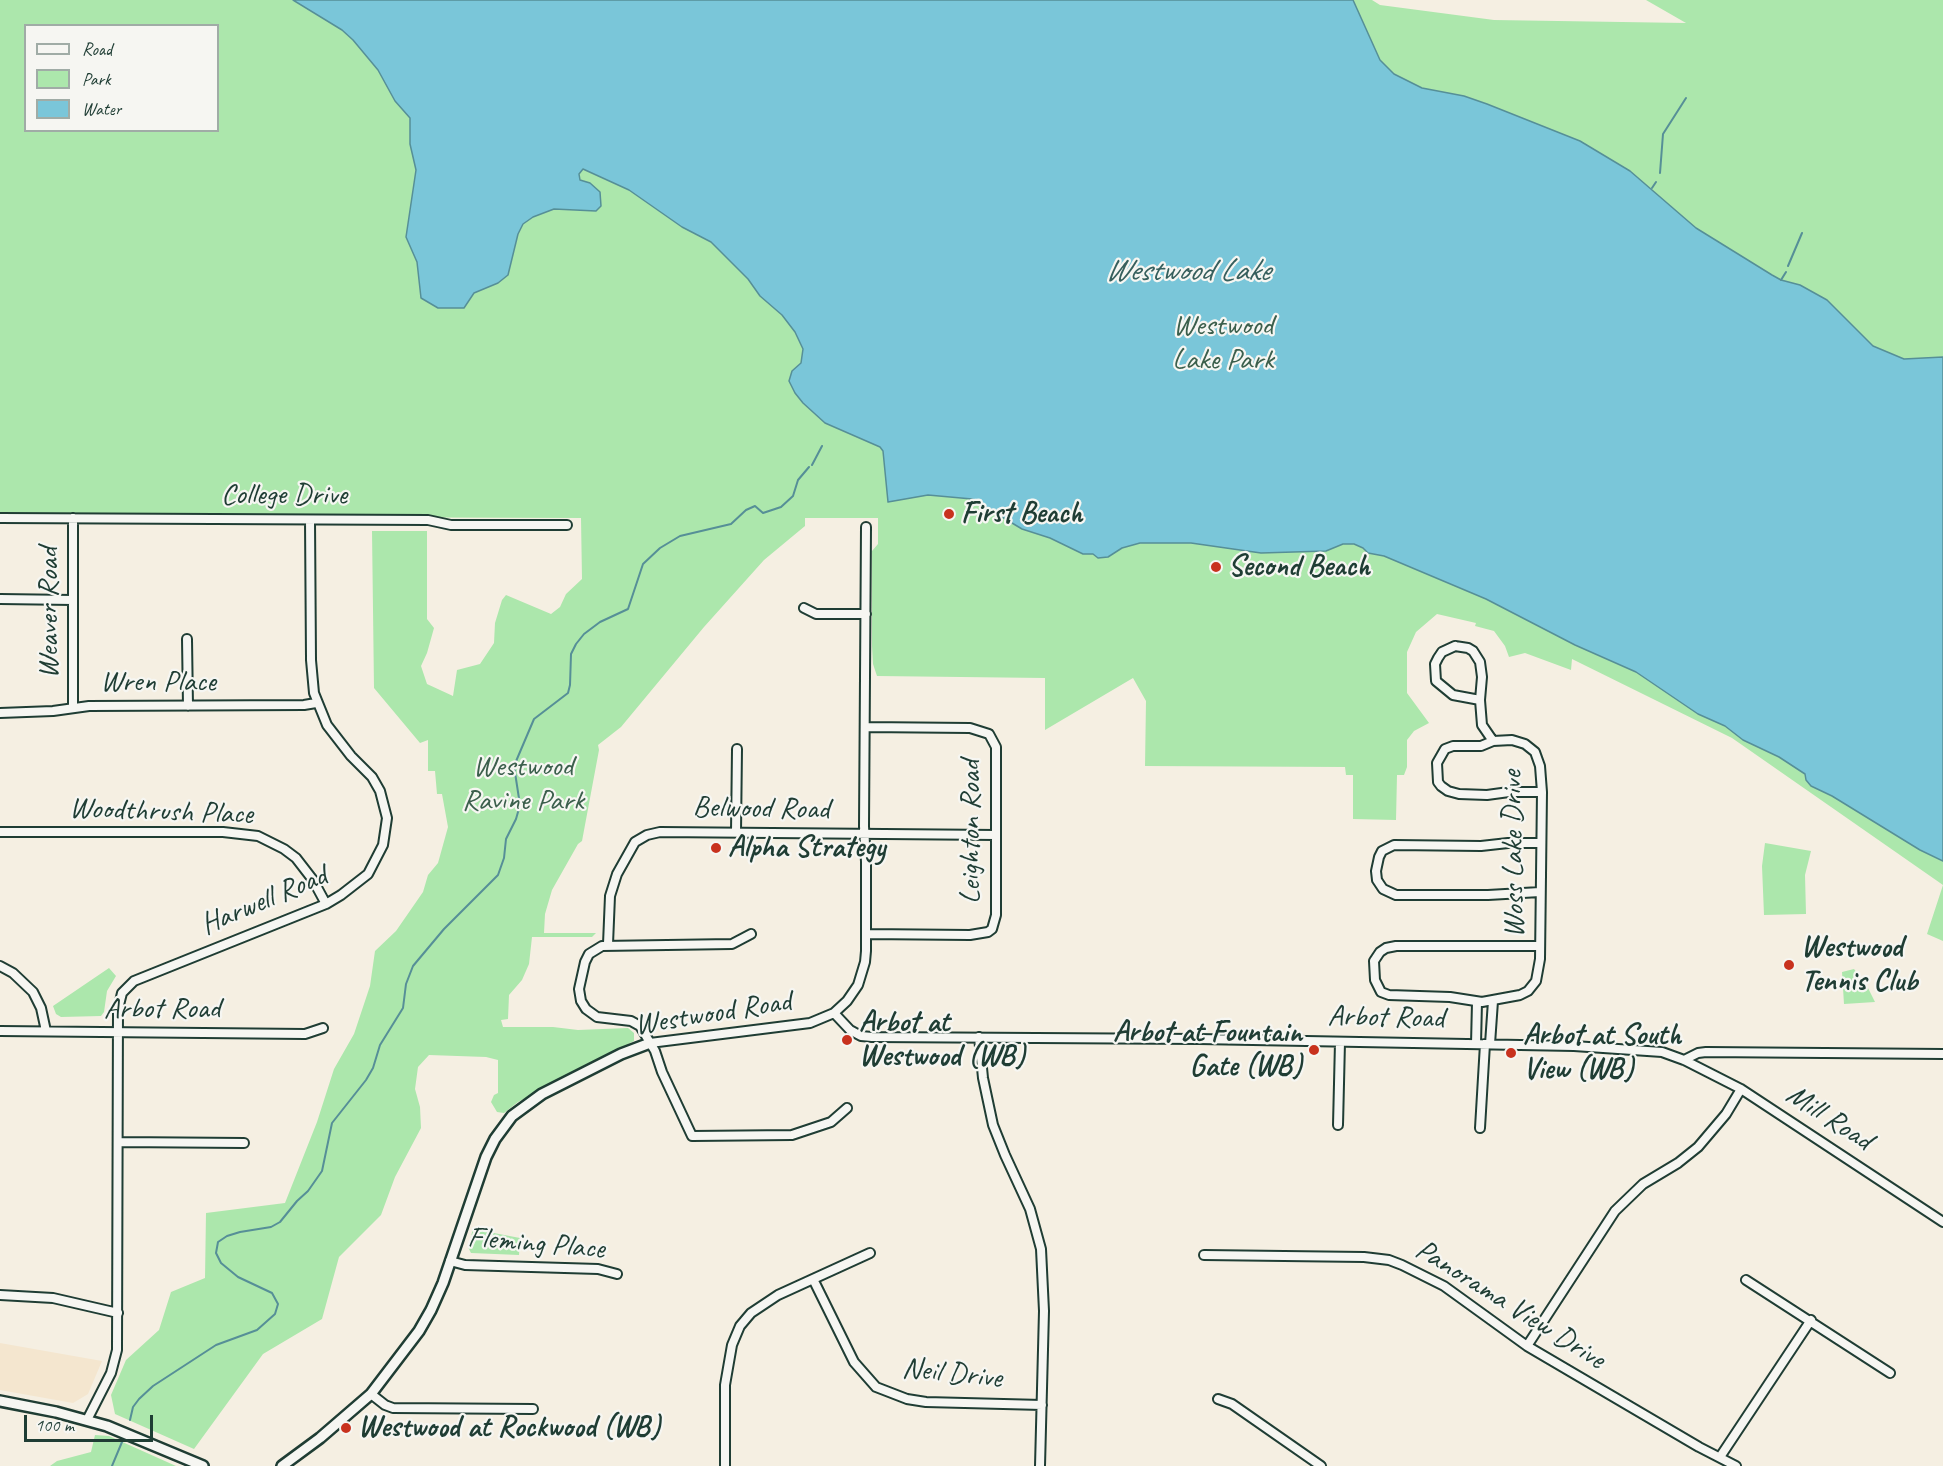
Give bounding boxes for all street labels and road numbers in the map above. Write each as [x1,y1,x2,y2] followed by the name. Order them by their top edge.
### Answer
[221,477,347,513] street label: College Drive
[31,547,67,679] street label: Weaver Road
[100,664,216,700] street label: Wren Place
[953,760,989,904] street label: Leighton Road
[1495,770,1533,938] street label: Woss Lake Drive
[692,790,830,828] street label: Belwood Road
[69,791,253,833] street label: Woodthrush Place
[195,858,333,944] street label: Harwell Road
[632,984,794,1044] street label: Westwood Road
[104,991,220,1027] street label: Arbot Road
[1327,999,1445,1037] street label: Arbot Road
[1779,1077,1879,1159] street label: Mill Road
[466,1220,606,1268] street label: Fleming Place
[1408,1232,1612,1378] street label: Panorama View Drive
[900,1351,1004,1397] street label: Neil Drive

